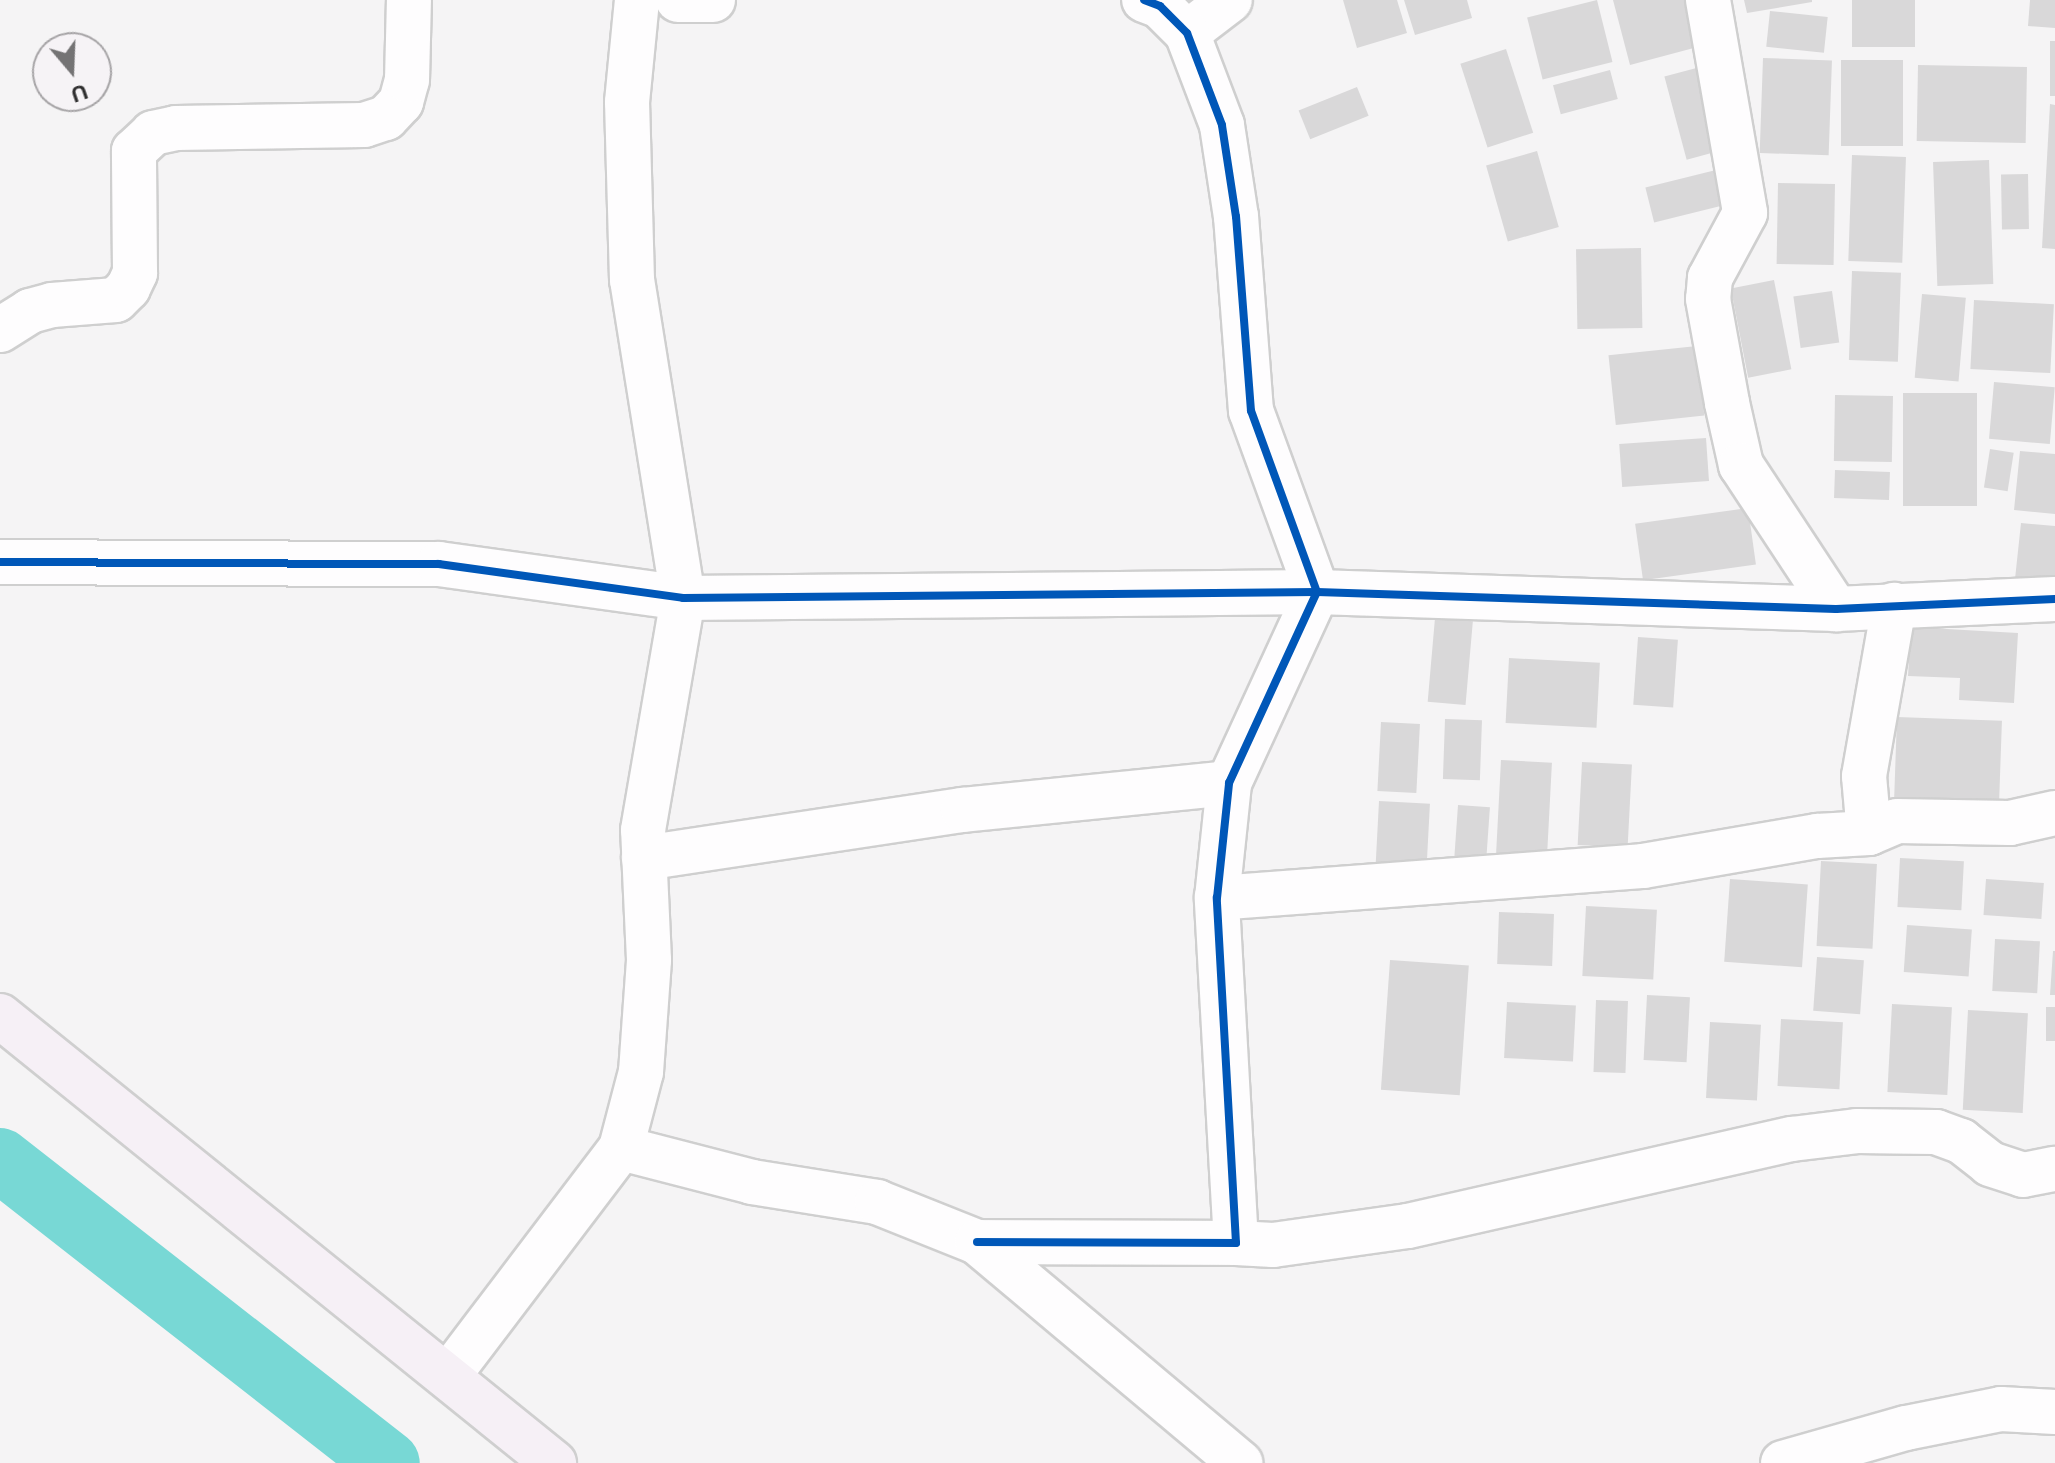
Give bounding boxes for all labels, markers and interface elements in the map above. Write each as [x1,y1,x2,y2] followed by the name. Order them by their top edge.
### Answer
[32,32,112,112] north arrow
[68,79,91,108] text: U

